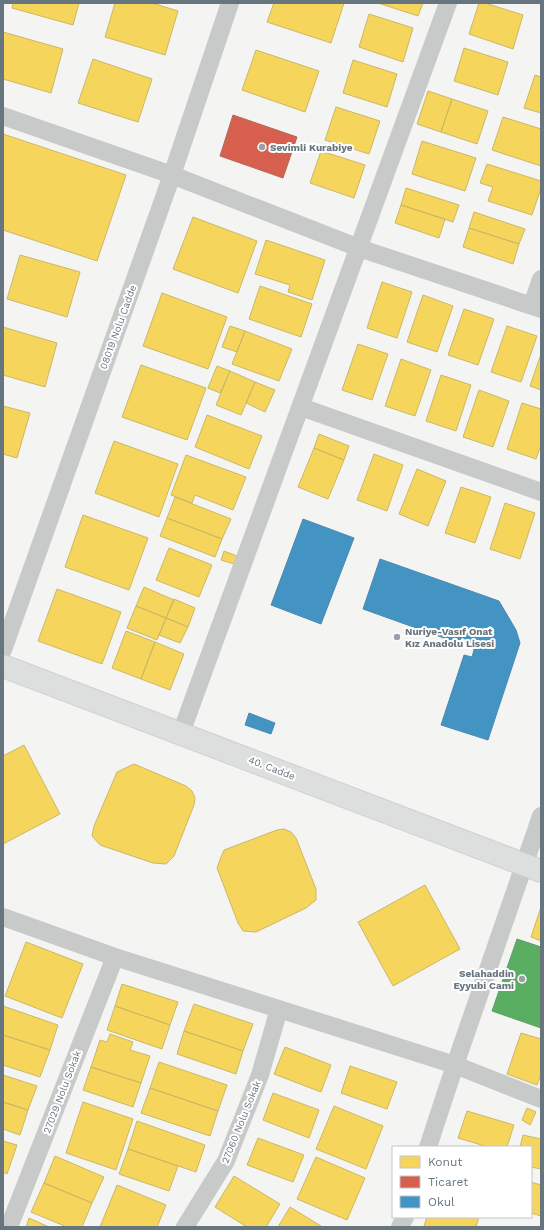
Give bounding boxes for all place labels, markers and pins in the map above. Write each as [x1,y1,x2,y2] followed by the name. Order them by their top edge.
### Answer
[257,142,267,152] marker: Sevimli Kurabiye
[270,142,353,153] place label: Sevimli Kurabiye
[405,626,494,649] place label: Nuriye-Vasıf Onat Kız Anadolu Lisesi
[392,632,402,642] marker: Nuriye-Vasıf Onat Kız Anadolu Lisesi
[453,968,514,991] place label: Selahaddin Eyyubi Cami
[517,974,527,984] marker: Selahaddin Eyyubi Cami

